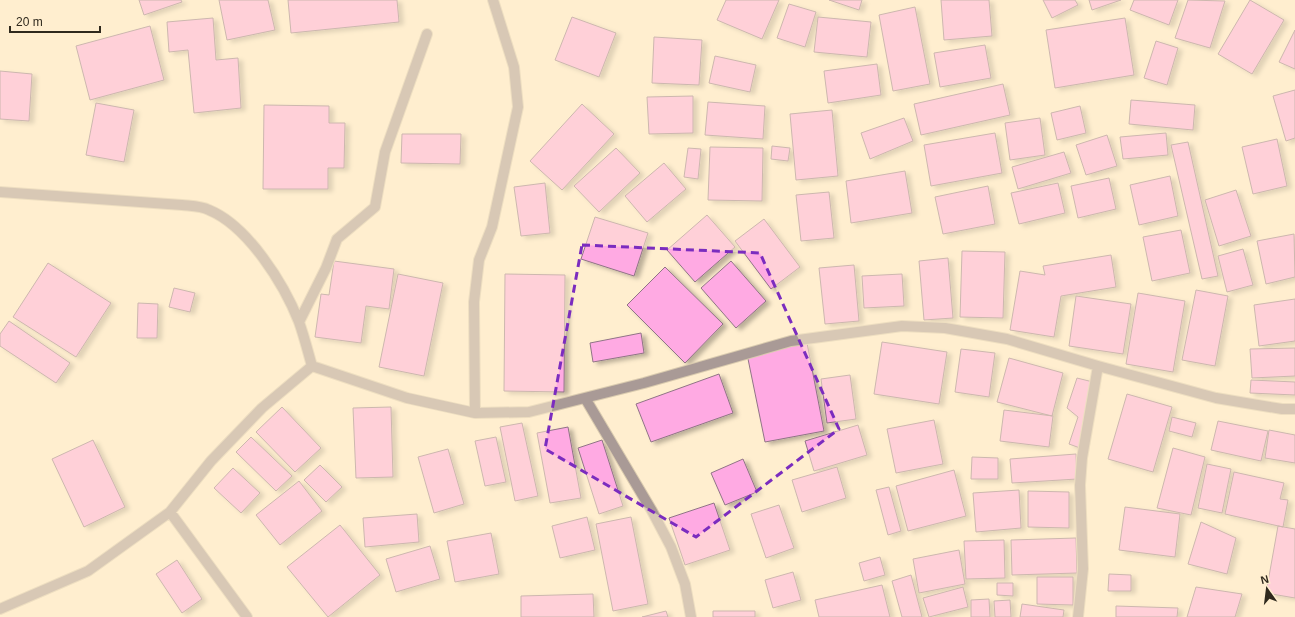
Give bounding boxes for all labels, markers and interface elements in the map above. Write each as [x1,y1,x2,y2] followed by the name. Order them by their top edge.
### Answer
[10,8,100,34] scale bar
[16,15,43,29] text: 20 m
[1247,569,1287,609] north arrow
[1259,573,1270,586] text: N

